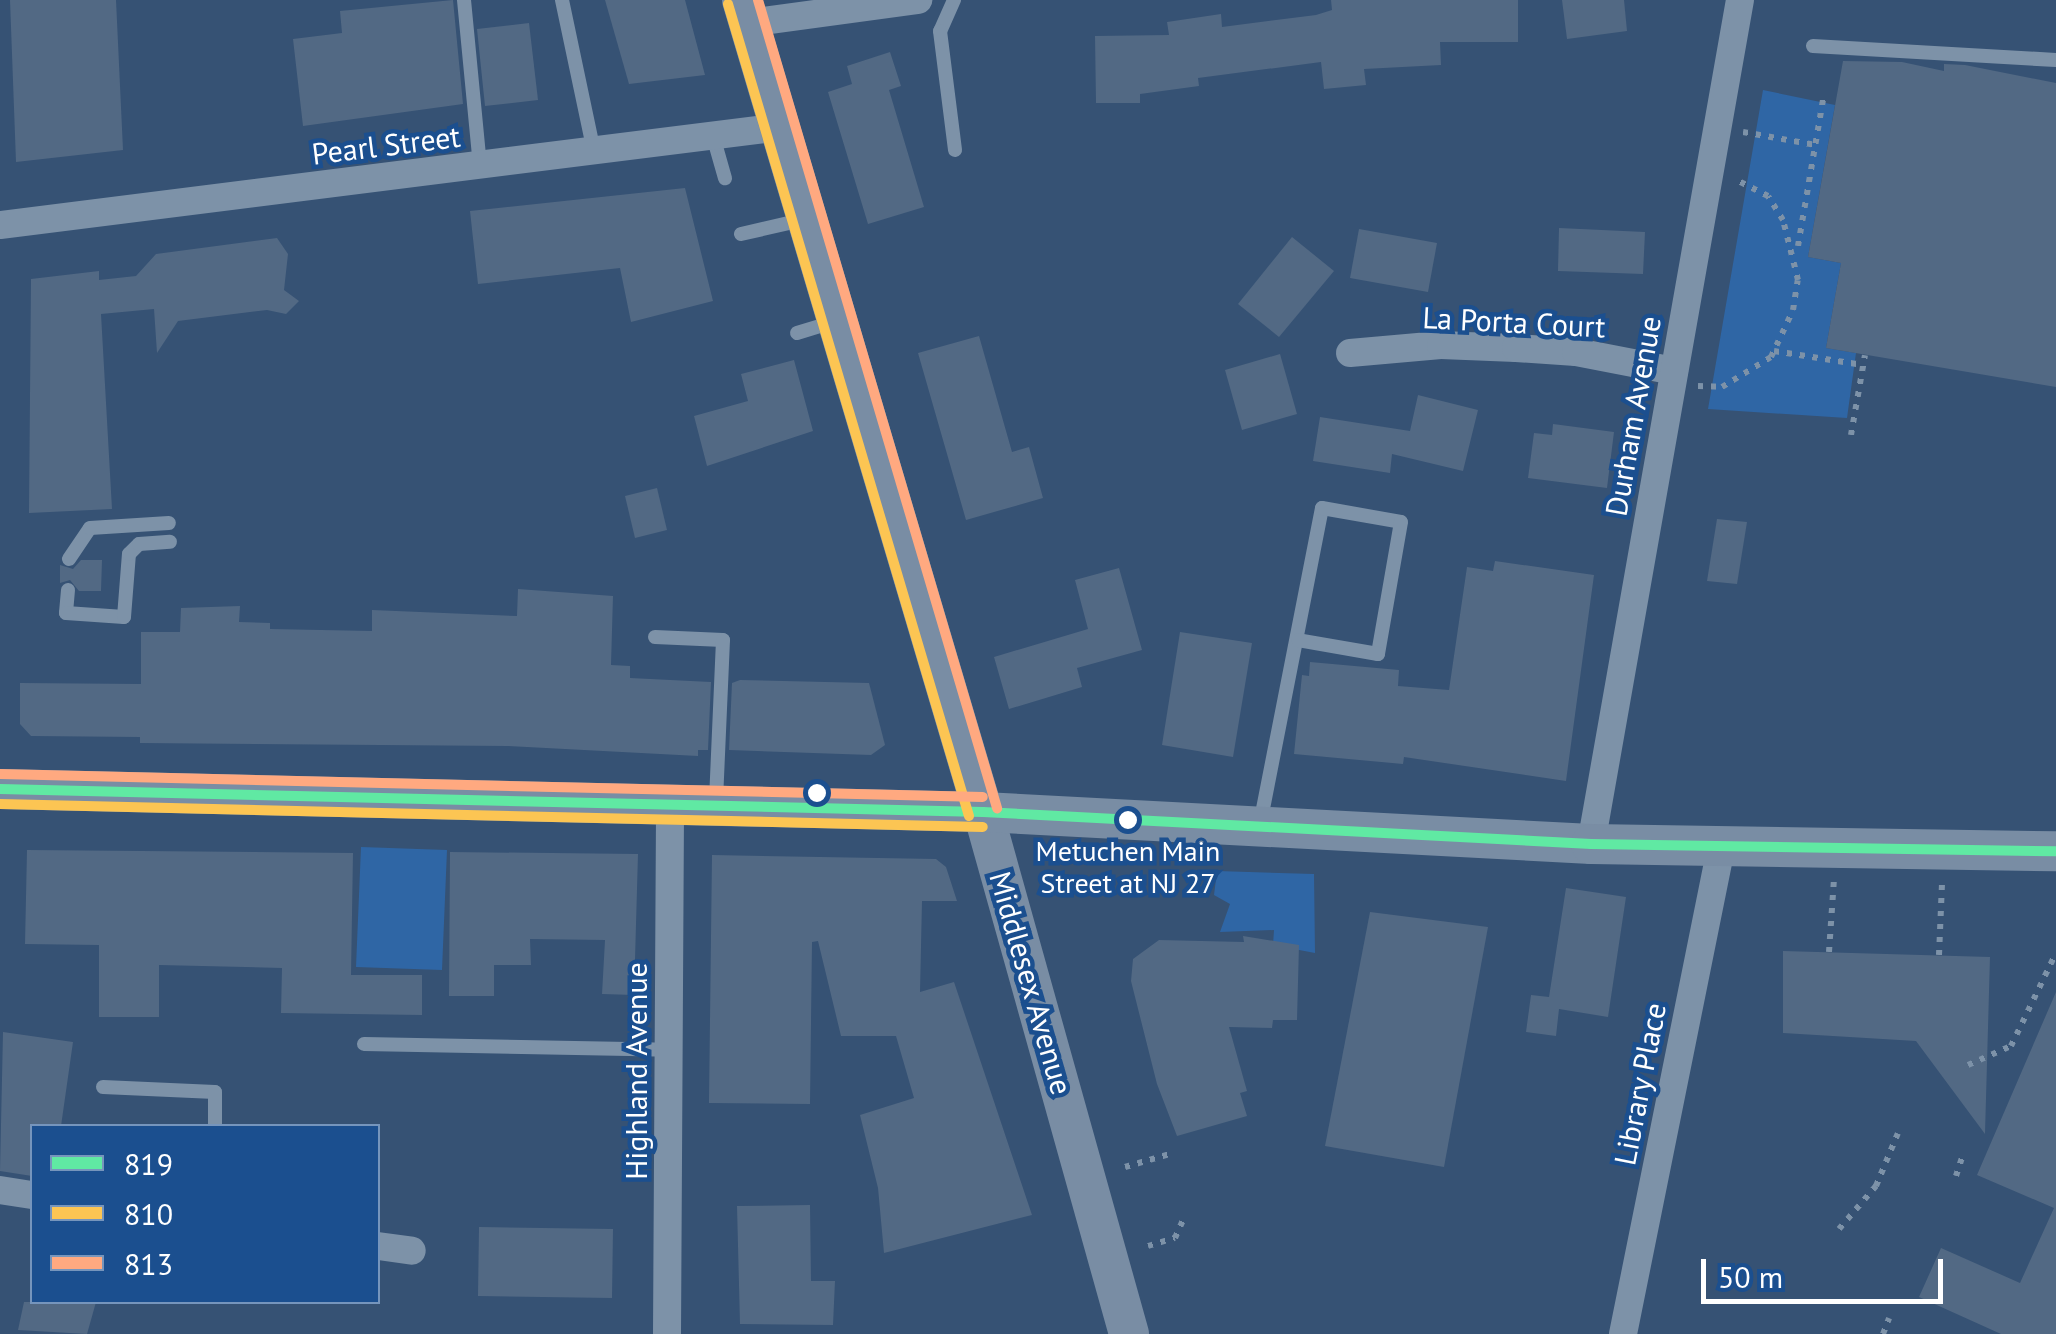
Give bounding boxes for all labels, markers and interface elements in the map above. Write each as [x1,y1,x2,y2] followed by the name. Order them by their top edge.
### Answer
[310,118,462,172] street label: Pearl Street
[1422,299,1606,345] street label: La Porta Court
[1598,313,1668,519] street label: Durham Avenue
[807,783,827,803] unlabelled marker
[1118,810,1138,830] marker: Metuchen Main Street at NJ 27
[1036,834,1220,900] place label: Metuchen Main Street at NJ 27
[982,866,1080,1100] street label: Middlesex Avenue
[618,962,654,1180] street label: Highland Avenue
[1607,999,1673,1169] street label: Library Place
[30,1124,380,1304] legend
[124,1144,173,1183] text: 819
[124,1194,173,1233] text: 810
[1706,1239,1948,1301] scale bar
[124,1244,173,1283] text: 813
[1718,1257,1783,1296] text: 50 m

